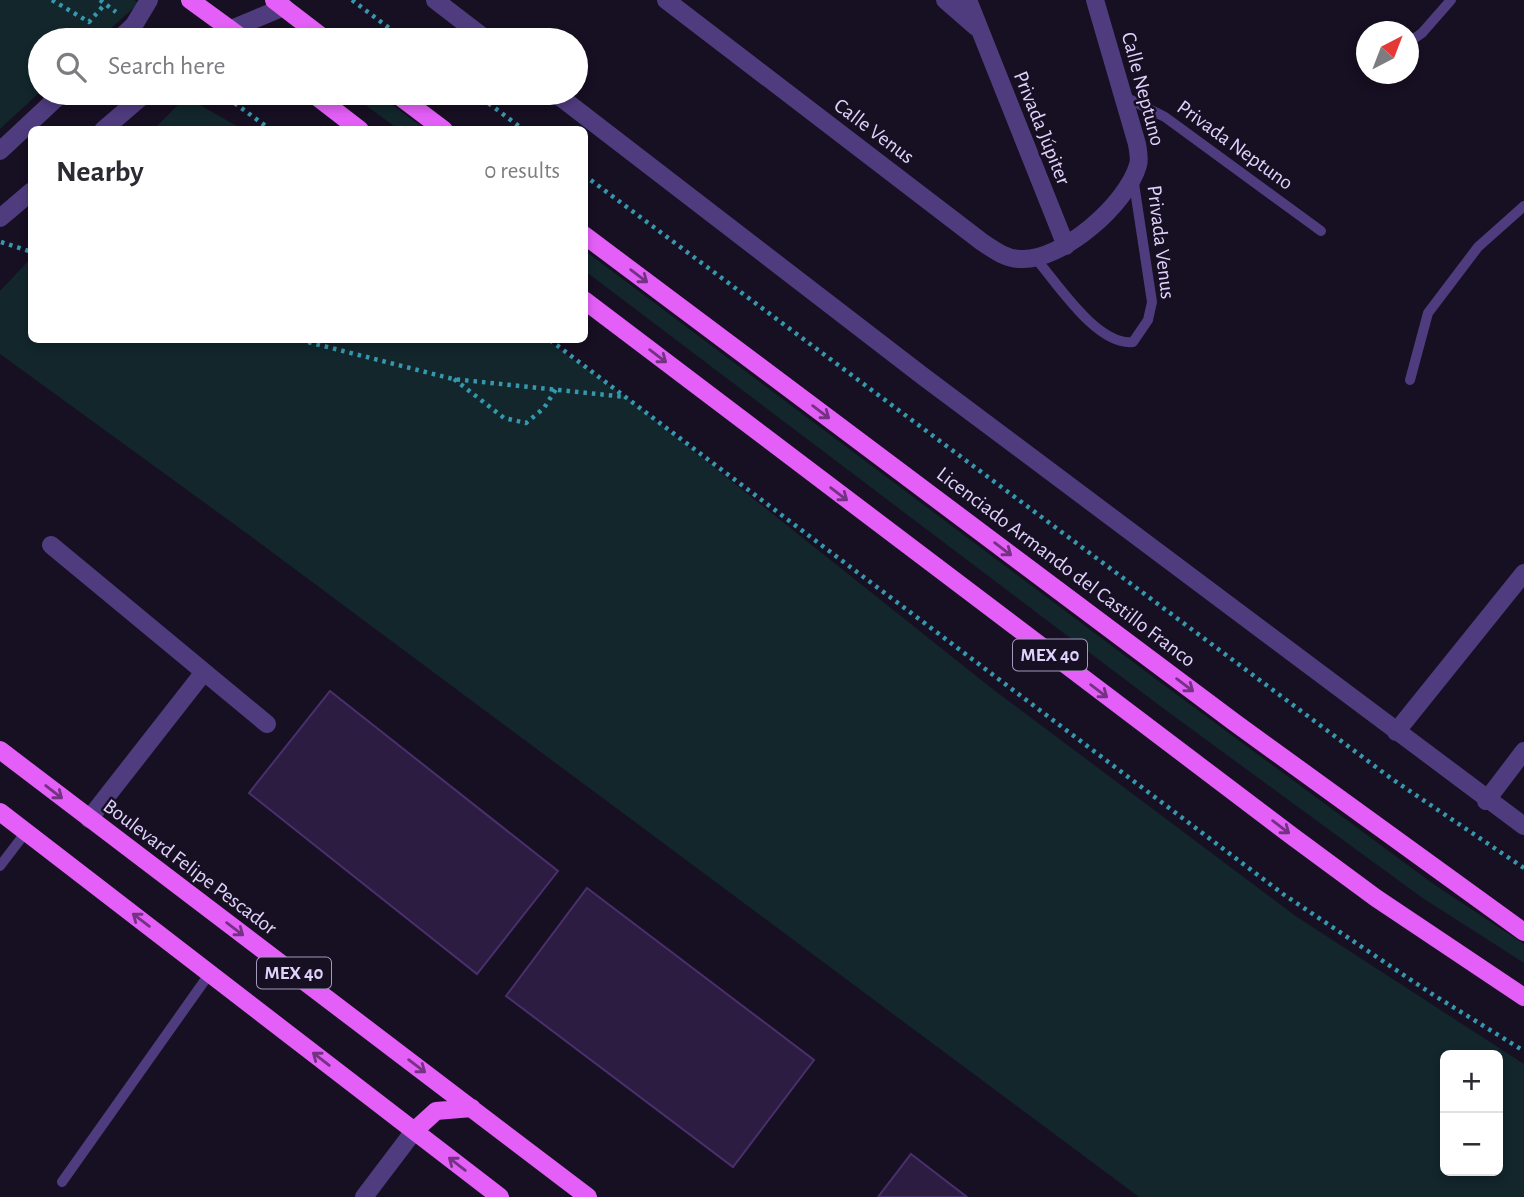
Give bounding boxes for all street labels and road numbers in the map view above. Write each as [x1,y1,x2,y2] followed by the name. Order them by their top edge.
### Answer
[1118,30,1168,148] street label: Calle Neptuno
[1010,68,1074,188] street label: Privada Júpiter
[830,94,918,168] street label: Calle Venus
[1173,96,1297,194] street label: Privada Neptuno
[1144,184,1178,300] street label: Privada Venus
[933,463,1199,671] street label: Licenciado Armando del Castillo Franco
[1013,640,1087,670] road number: MEX 40
[99,795,281,939] street label: Boulevard Felipe Pescador
[257,958,331,988] road number: MEX 40

